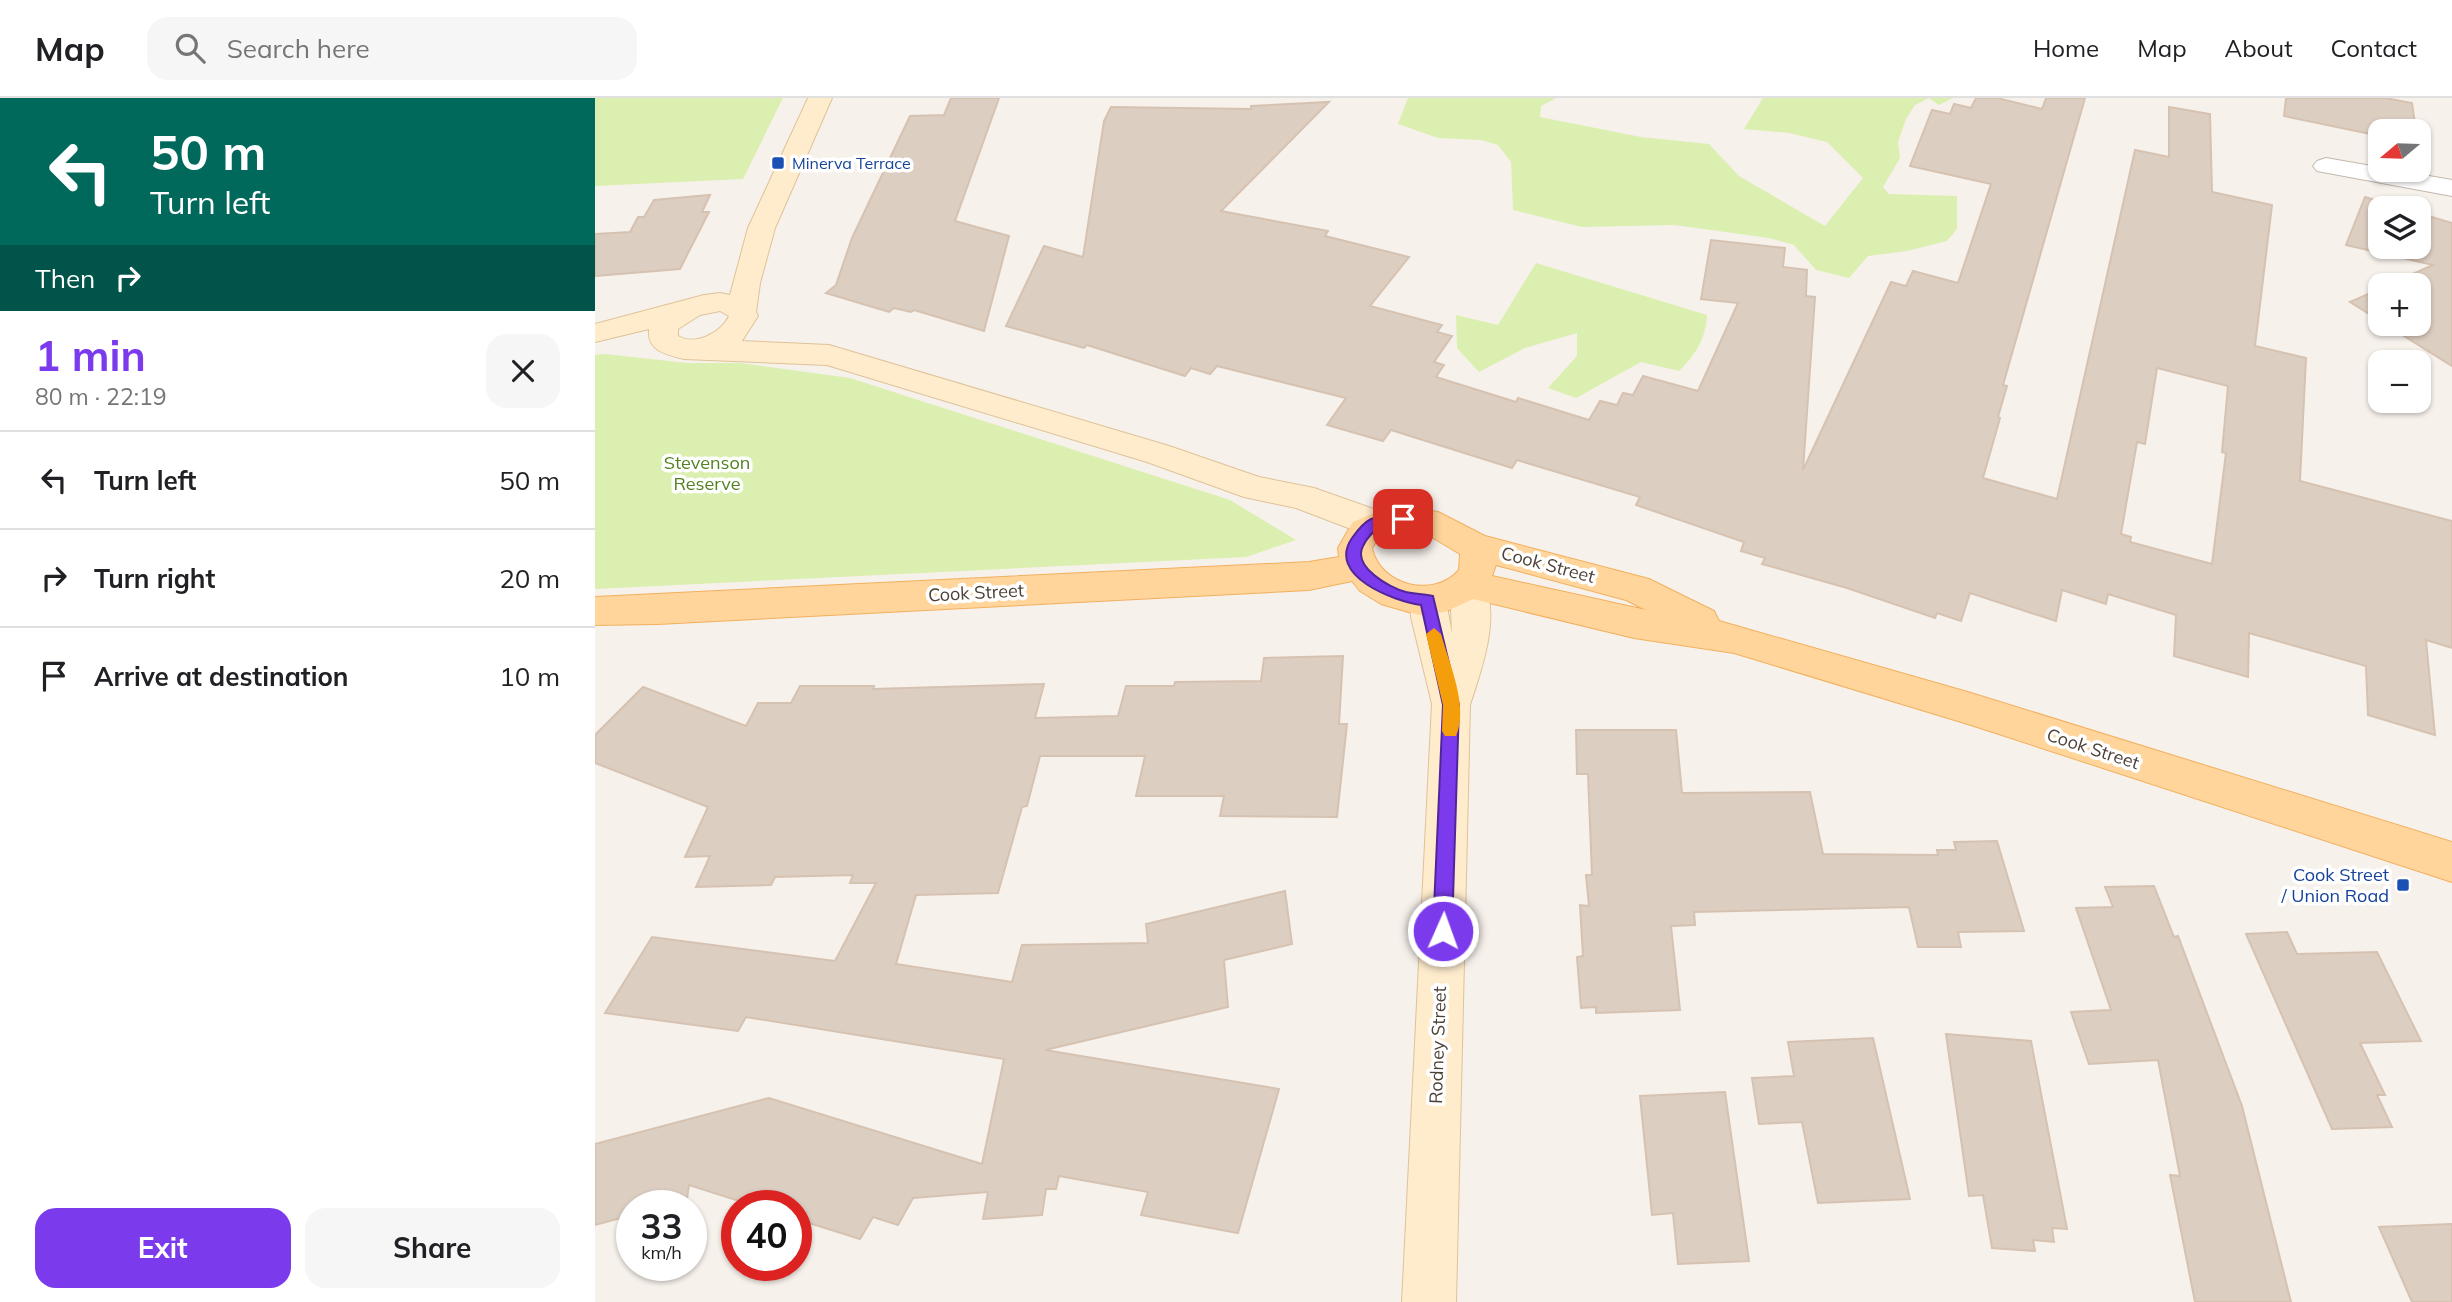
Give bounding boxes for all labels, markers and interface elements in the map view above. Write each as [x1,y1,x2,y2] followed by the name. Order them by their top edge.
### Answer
[147,17,637,80] search box
[35,28,105,69] text: Map
[171,29,209,67] icon: search
[227,32,370,65] text: Search here
[2033,33,2099,63] text: Home
[2137,33,2187,63] text: Map
[2225,33,2293,63] text: About
[2331,33,2417,63] text: Contact
[2368,119,2431,182] north arrow
[2368,119,2431,413] map controls
[150,121,266,182] text: 50 m
[35,126,126,217] icon: left
[792,153,911,173] place label: Minerva Terrace
[770,155,786,171] marker: Minerva Terrace
[150,182,270,222] text: Turn left
[2368,196,2431,259] button: layers
[109,259,147,297] icon: right
[35,262,95,295] text: Then
[2368,273,2431,336] button: +
[35,329,146,382] text: 1 min
[486,334,560,408] button: close
[2368,350,2431,413] button: −
[35,382,167,411] text: 80 m · 22:19
[664,451,750,495] park label: Stevenson Reserve
[35,461,73,499] icon: left
[94,464,196,497] text: Turn left
[499,464,560,497] text: 50 m
[1373,489,1433,549] pin
[1384,500,1422,538] icon: arrive
[1499,541,1597,588] street label: Cook Street
[35,559,73,597] icon: right
[94,562,215,595] text: Turn right
[499,562,560,595] text: 20 m
[927,579,1025,606] street label: Cook Street
[35,657,73,695] icon: arrive
[94,660,349,693] text: Arrive at destination
[499,660,560,693] text: 10 m
[2044,723,2142,774] street label: Cook Street
[2281,863,2389,907] place label: Cook Street / Union Road
[2395,877,2411,893] marker: Cook Street / Union Road
[1406,894,1480,968] position arrow
[1424,986,1451,1104] street label: Rodney Street
[721,1190,812,1281] speed limit sign: 40
[640,1204,683,1248] text: 33
[35,1208,291,1288] button: Exit
[305,1208,560,1288] button: Share
[641,1241,682,1264] text: km/h

